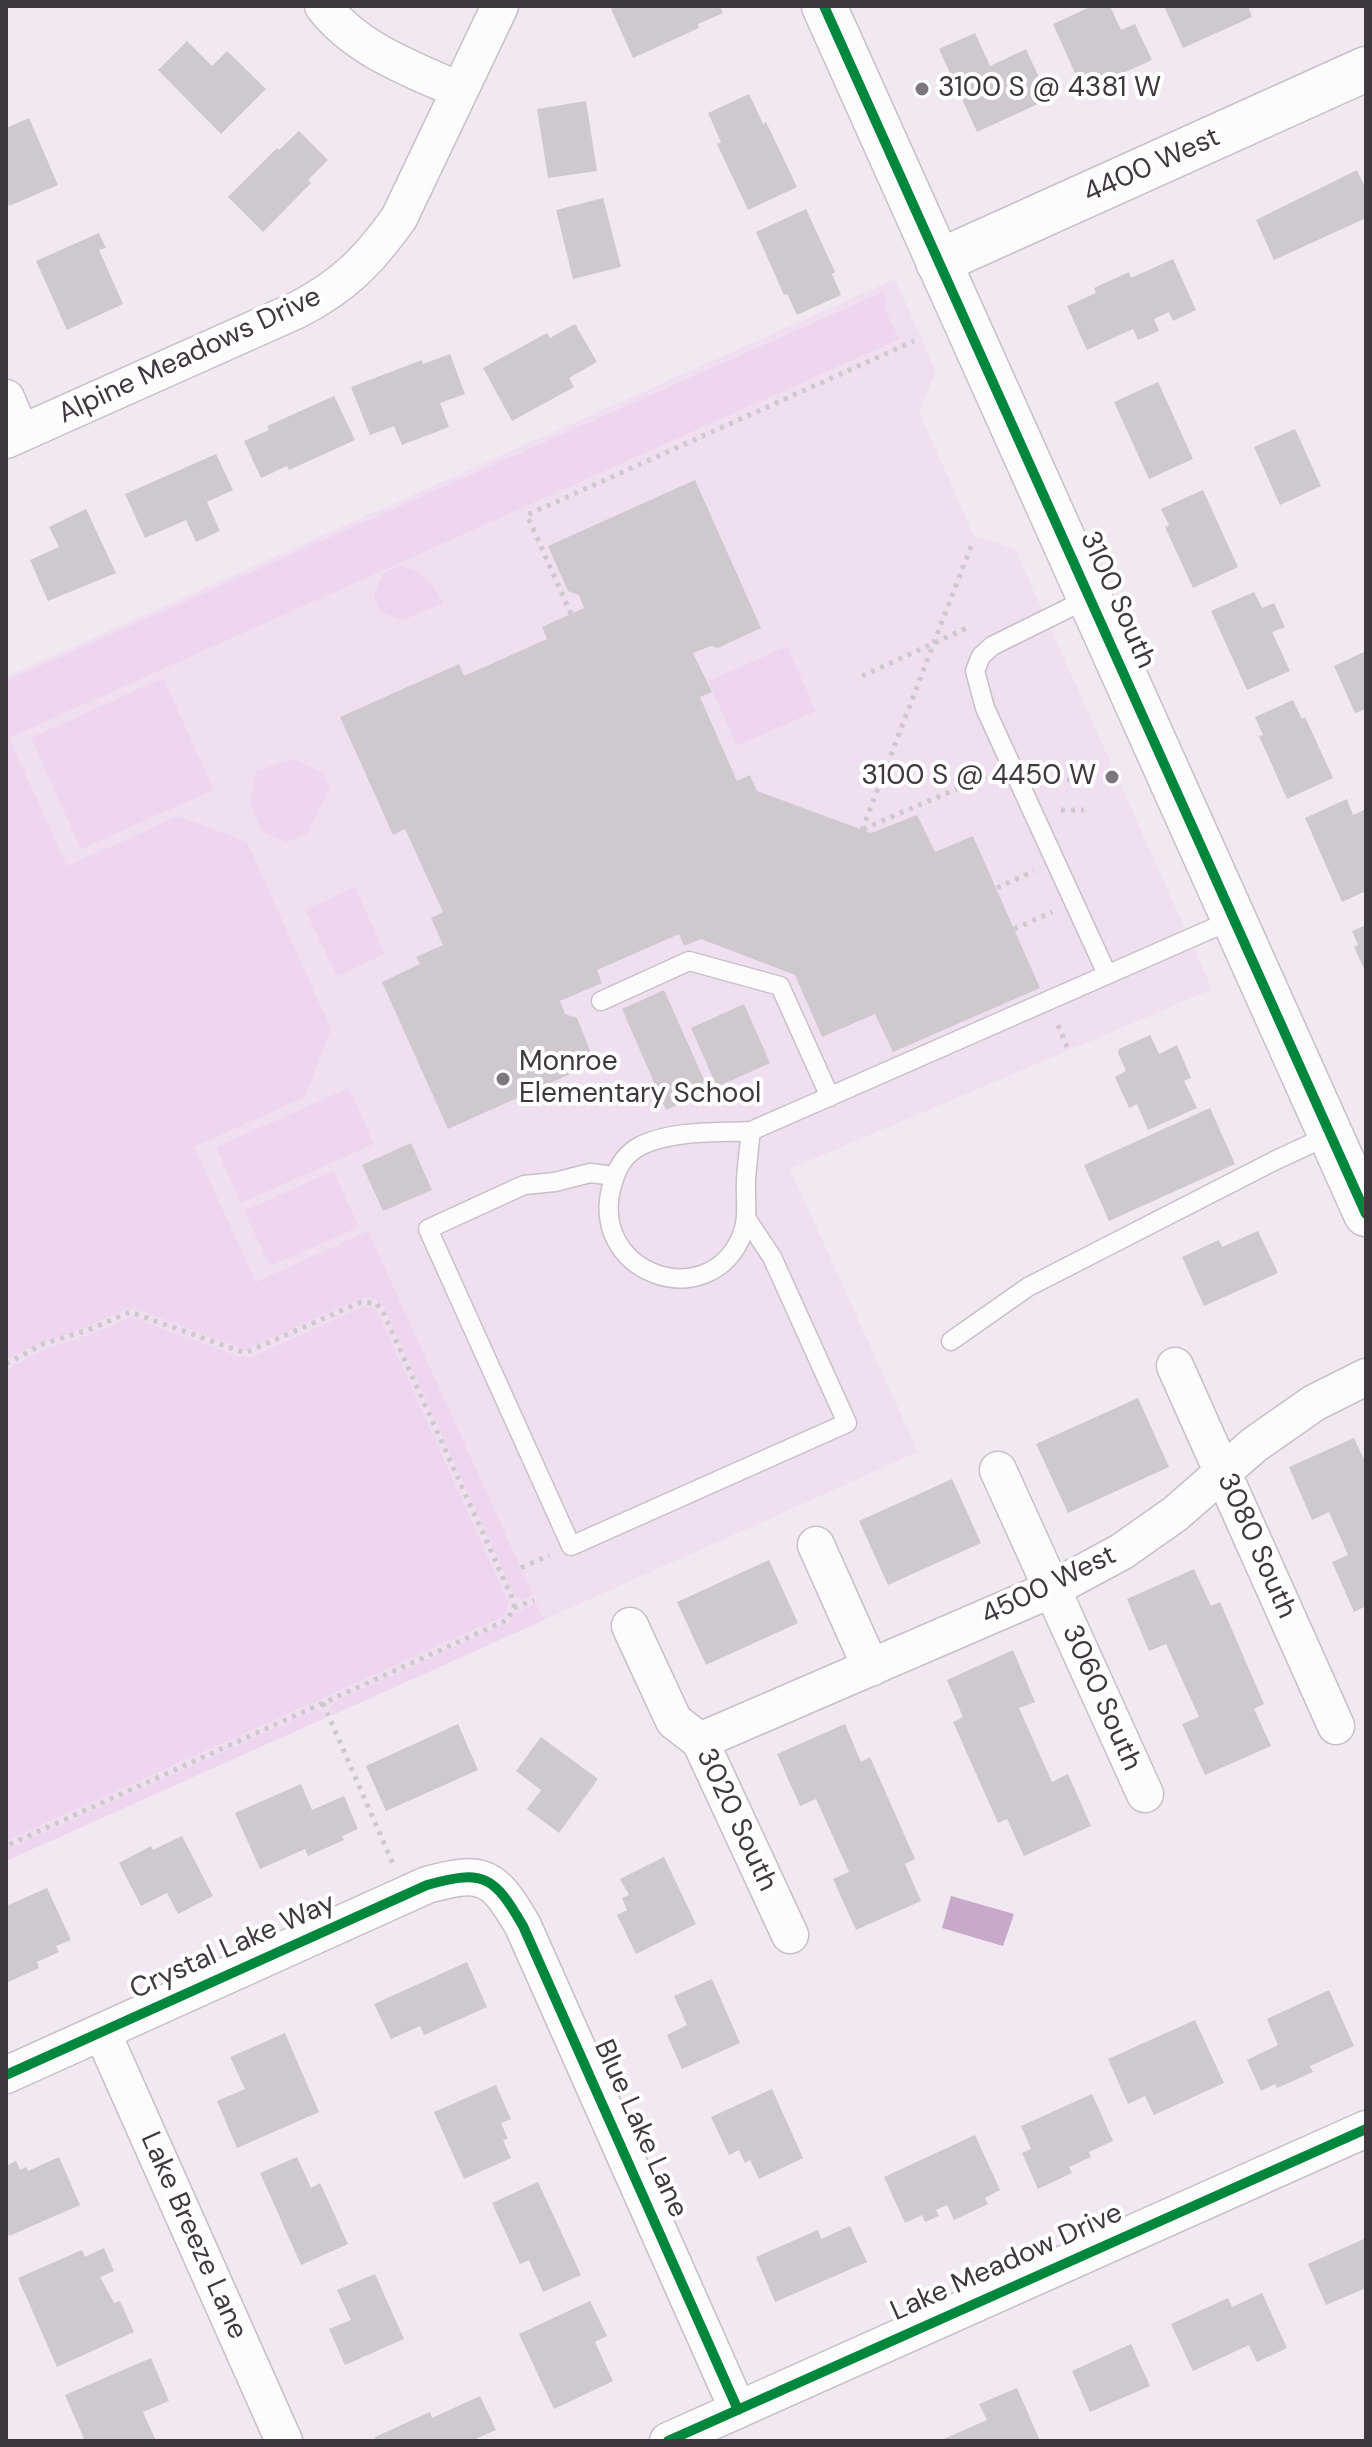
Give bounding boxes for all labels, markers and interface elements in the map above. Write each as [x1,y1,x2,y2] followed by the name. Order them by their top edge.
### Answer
[938,72,1161,106] place label: 3100 S @ 4381 W
[913,80,931,98] marker: 3100 S @ 4381 W
[1079,121,1225,211] street label: 4400 West
[53,280,327,432] street label: Alpine Meadows Drive
[1072,526,1162,674] street label: 3100 South
[861,760,1096,794] place label: 3100 S @ 4450 W
[1103,768,1121,786] marker: 3100 S @ 4450 W
[519,1046,761,1112] place label: Monroe Elementary School
[494,1070,512,1088] marker: Monroe Elementary School
[1209,1468,1303,1624] street label: 3080 South
[976,1539,1122,1633] street label: 4500 West
[1054,1620,1148,1776] street label: 3060 South
[688,1743,784,1897] street label: 3020 South
[125,1887,341,2007] street label: Crystal Lake Way
[586,2035,694,2223] street label: Blue Lake Lane
[132,2127,254,2345] street label: Lake Breeze Lane
[886,2197,1128,2329] street label: Lake Meadow Drive

